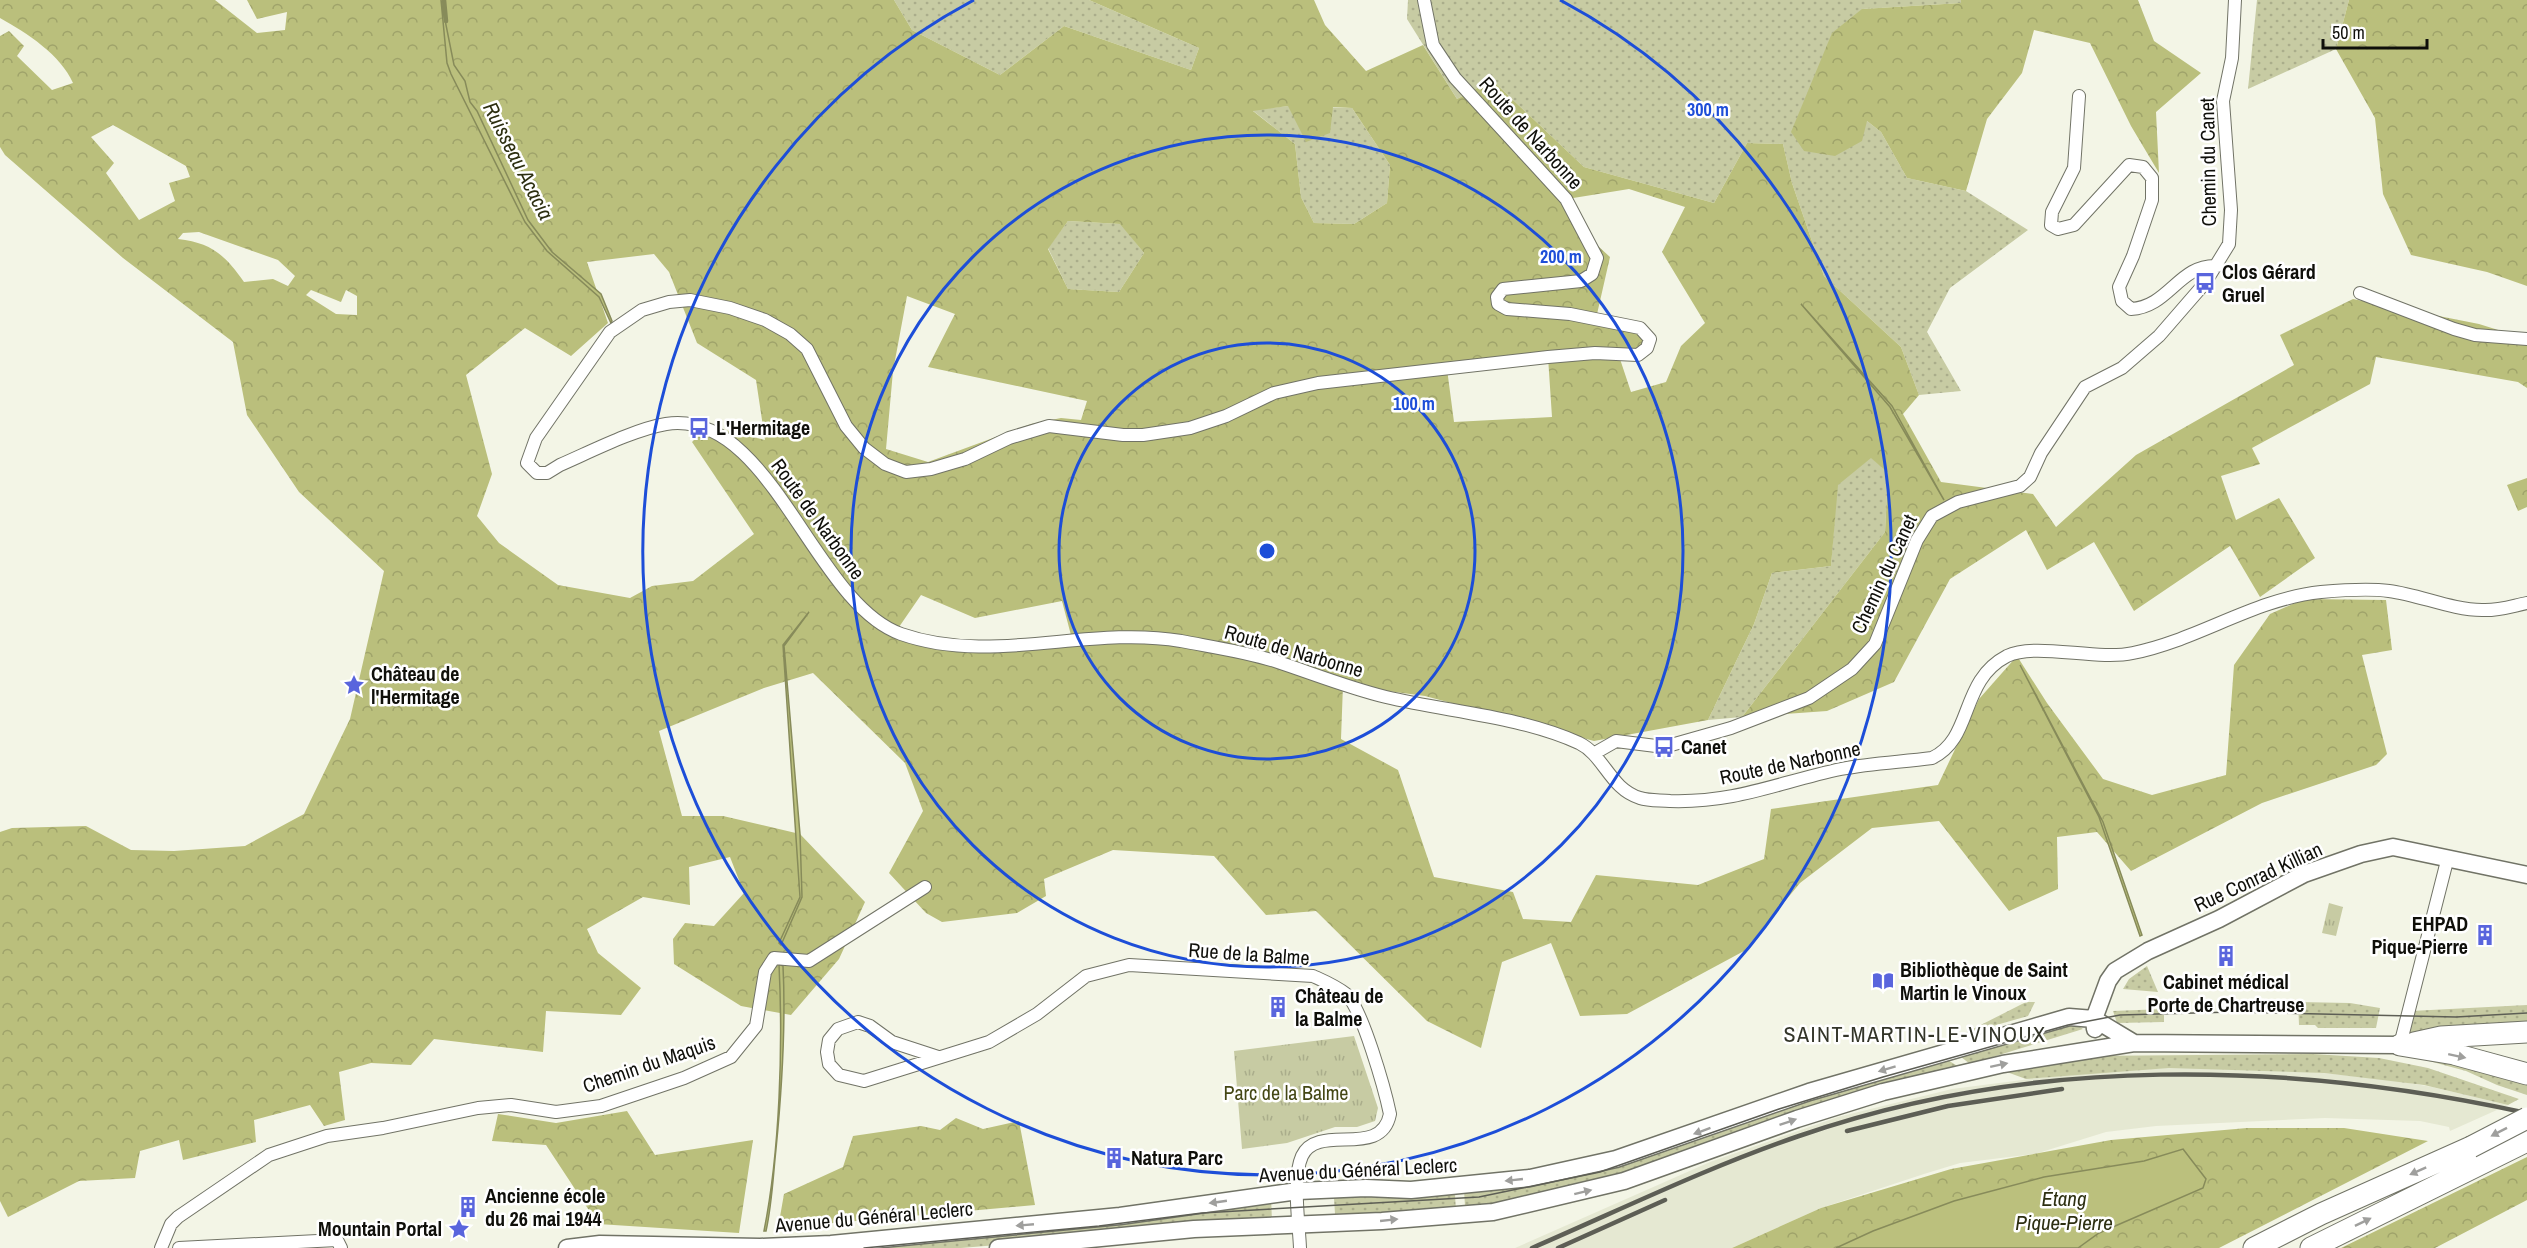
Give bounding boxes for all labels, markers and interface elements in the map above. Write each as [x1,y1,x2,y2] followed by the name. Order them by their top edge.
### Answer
[2323,12,2426,50] scale bar
[2332,20,2365,45] text: 50 m
[1473,70,1589,195] street label: Route de Narbonne
[476,97,561,225] water label: Ruisseau Acacia
[1687,97,1729,122] text: 300 m
[2193,97,2222,227] street label: Chemin du Canet
[1540,244,1582,269] text: 200 m
[2222,258,2316,308] place label: Clos Gérard Gruel
[2193,271,2217,295] bus stop icon: Clos Gérard Gruel
[1393,391,1435,416] text: 100 m
[716,414,810,441] place label: L'Hermitage
[687,416,711,440] bus stop icon: L'Hermitage
[765,453,871,585] street label: Route de Narbonne
[1844,509,1923,638] street label: Chemin du Canet
[1257,541,1277,561] centre of rings
[1222,618,1367,683] street label: Route de Narbonne
[371,660,460,710] place label: Château de l'Hermitage
[342,673,366,697] place icon: Château de l'Hermitage
[1681,733,1727,760] place label: Canet
[1717,734,1863,791] street label: Route de Narbonne
[1652,735,1676,759] bus stop icon: Canet
[2189,835,2326,918] street label: Rue Conrad Killian
[2371,910,2468,960] place label: EHPAD Pique-Pierre
[2473,923,2497,947] building icon: EHPAD Pique-Pierre
[1188,936,1310,971] street label: Rue de la Balme
[2214,944,2238,968] building icon: Cabinet médical Porte de Chartreuse
[1900,956,2068,1006] place label: Bibliothèque de Saint Martin le Vinoux
[2148,968,2304,1018] place label: Cabinet médical Porte de Chartreuse
[1871,969,1895,993] library icon: Bibliothèque de Saint Martin le Vinoux
[1295,982,1383,1032] place label: Château de la Balme
[1266,995,1290,1019] building icon: Château de la Balme
[1783,1019,2047,1049] district label: SAINT-MARTIN-LE-VINOUX
[579,1028,719,1099] street label: Chemin du Maquis
[2448,1051,2467,1061] one-way arrow
[1990,1060,2009,1069] one-way arrow
[1878,1064,1896,1074] one-way arrow
[1224,1079,1348,1106] park label: Parc de la Balme
[1779,1117,1797,1127] one-way arrow
[1693,1127,1711,1136] one-way arrow
[2490,1127,2508,1137] one-way arrow
[1131,1144,1223,1171] place label: Natura Parc
[1102,1146,1126,1170] building icon: Natura Parc
[1257,1151,1458,1188] street label: Avenue du Général Leclerc
[2409,1166,2426,1175] one-way arrow
[1504,1175,1523,1185] one-way arrow
[485,1182,605,1232] place label: Ancienne école du 26 mai 1944
[2015,1184,2113,1237] water label: Étang Pique-Pierre
[1574,1187,1592,1196] one-way arrow
[773,1194,974,1239] street label: Avenue du Général Leclerc
[456,1195,480,1219] building icon: Ancienne école du 26 mai 1944
[1209,1197,1228,1206] one-way arrow
[318,1215,442,1242] place label: Mountain Portal
[1379,1215,1398,1225] one-way arrow
[447,1217,471,1241] place icon: Mountain Portal
[2355,1218,2372,1227] one-way arrow
[1015,1220,1034,1230] one-way arrow

